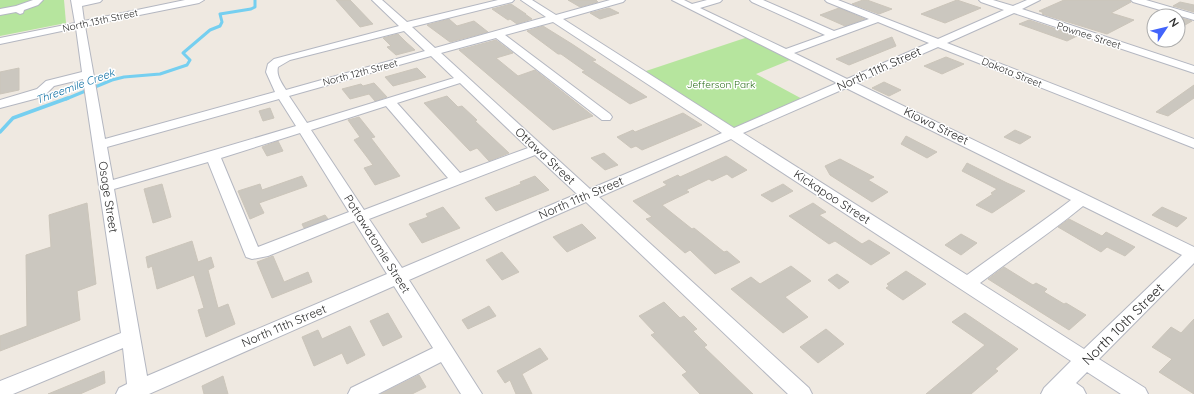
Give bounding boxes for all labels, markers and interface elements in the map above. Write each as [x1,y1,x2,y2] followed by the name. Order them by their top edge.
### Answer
[61,6,140,35] street label: North 13th Street
[1146,8,1186,48] north arrow
[1166,15,1182,30] text: N
[1055,19,1123,52] street label: Pawnee Street
[834,43,923,94] street label: North 11th Street
[980,54,1044,91] street label: Dakota Street
[321,56,400,89] street label: North 12th Street
[34,65,117,107] water label: Threemile Creek
[687,78,755,91] park label: Jefferson Park
[901,103,971,148] street label: Kiowa Street
[512,124,579,187] street label: Ottawa Street
[95,160,122,234] street label: Osage Street
[791,166,873,227] street label: Kickapoo Street
[536,173,625,222] street label: North 11th Street
[341,192,414,296] street label: Pottawatomie Street
[1078,279,1168,369] street label: North 10th Street
[239,301,328,350] street label: North 11th Street

